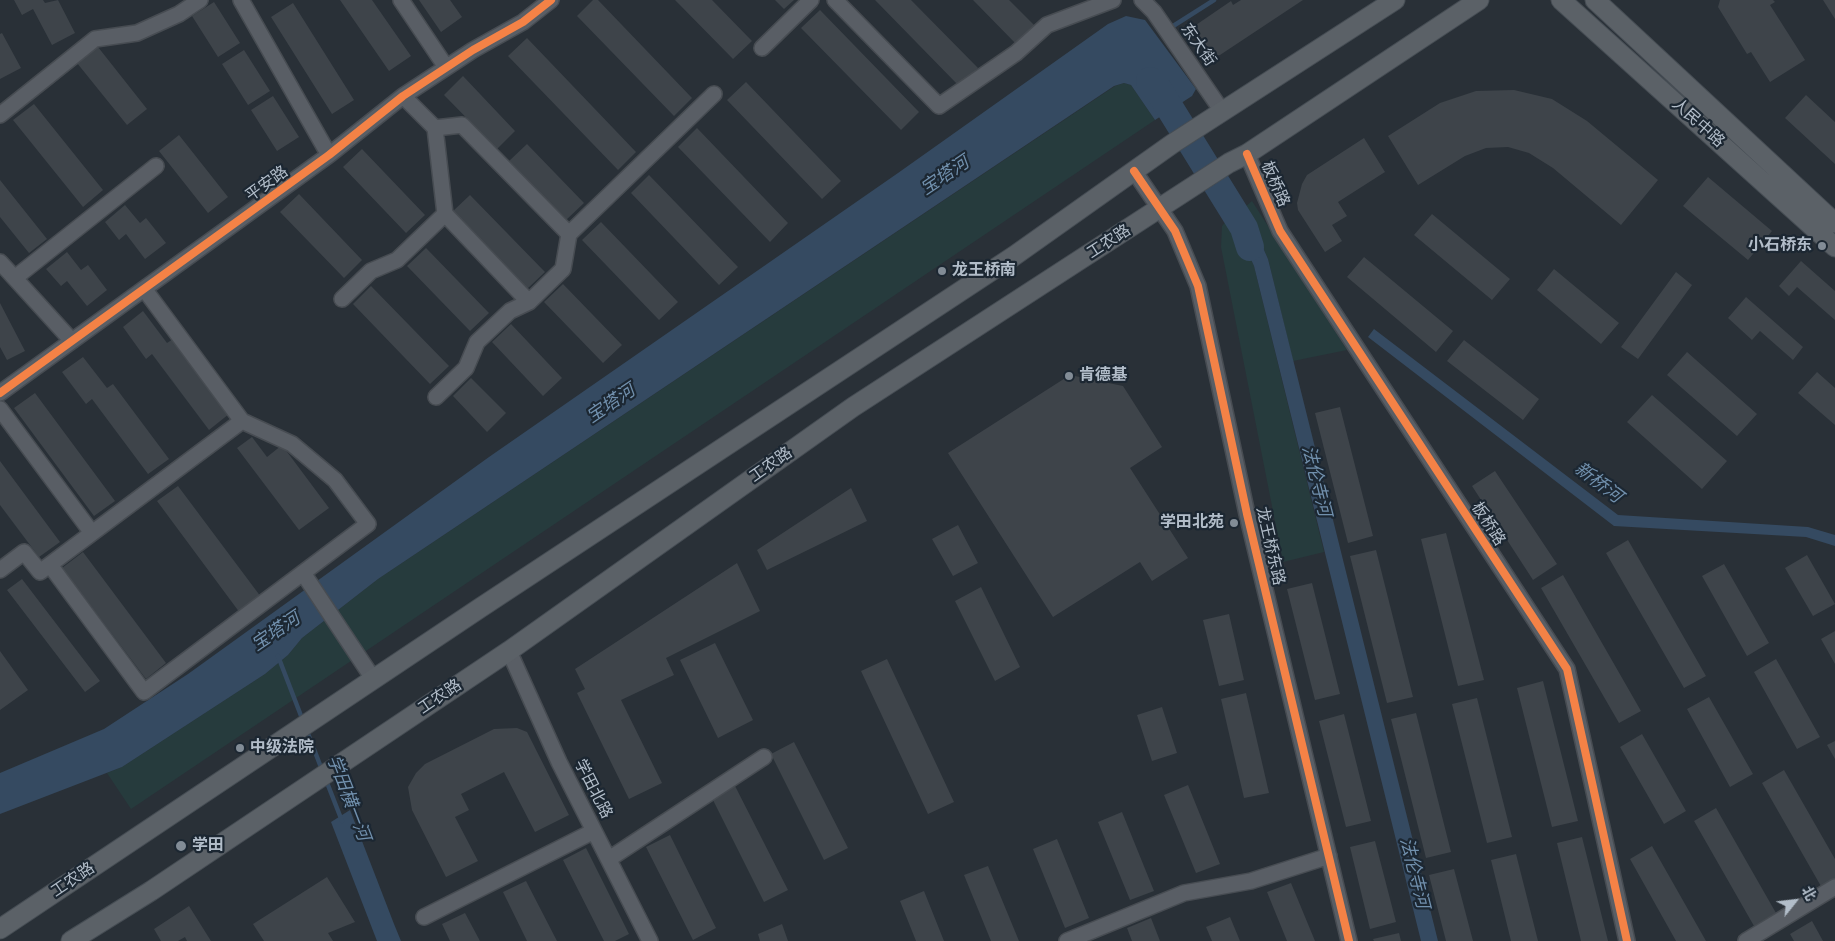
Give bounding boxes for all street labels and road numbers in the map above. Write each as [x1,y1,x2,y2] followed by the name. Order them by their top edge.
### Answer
[1176,20,1220,70] street label: 东大街
[1668,94,1728,152] street label: 人民中路
[1257,158,1293,210] street label: 板桥路
[242,162,292,206] street label: 平安路
[1084,221,1134,263] street label: 工农路
[746,443,796,487] street label: 工农路
[1467,499,1509,549] street label: 板桥路
[1252,505,1288,587] street label: 龙王桥东路
[415,676,465,718] street label: 工农路
[570,756,616,822] street label: 学田北路
[48,859,98,901] street label: 工农路

